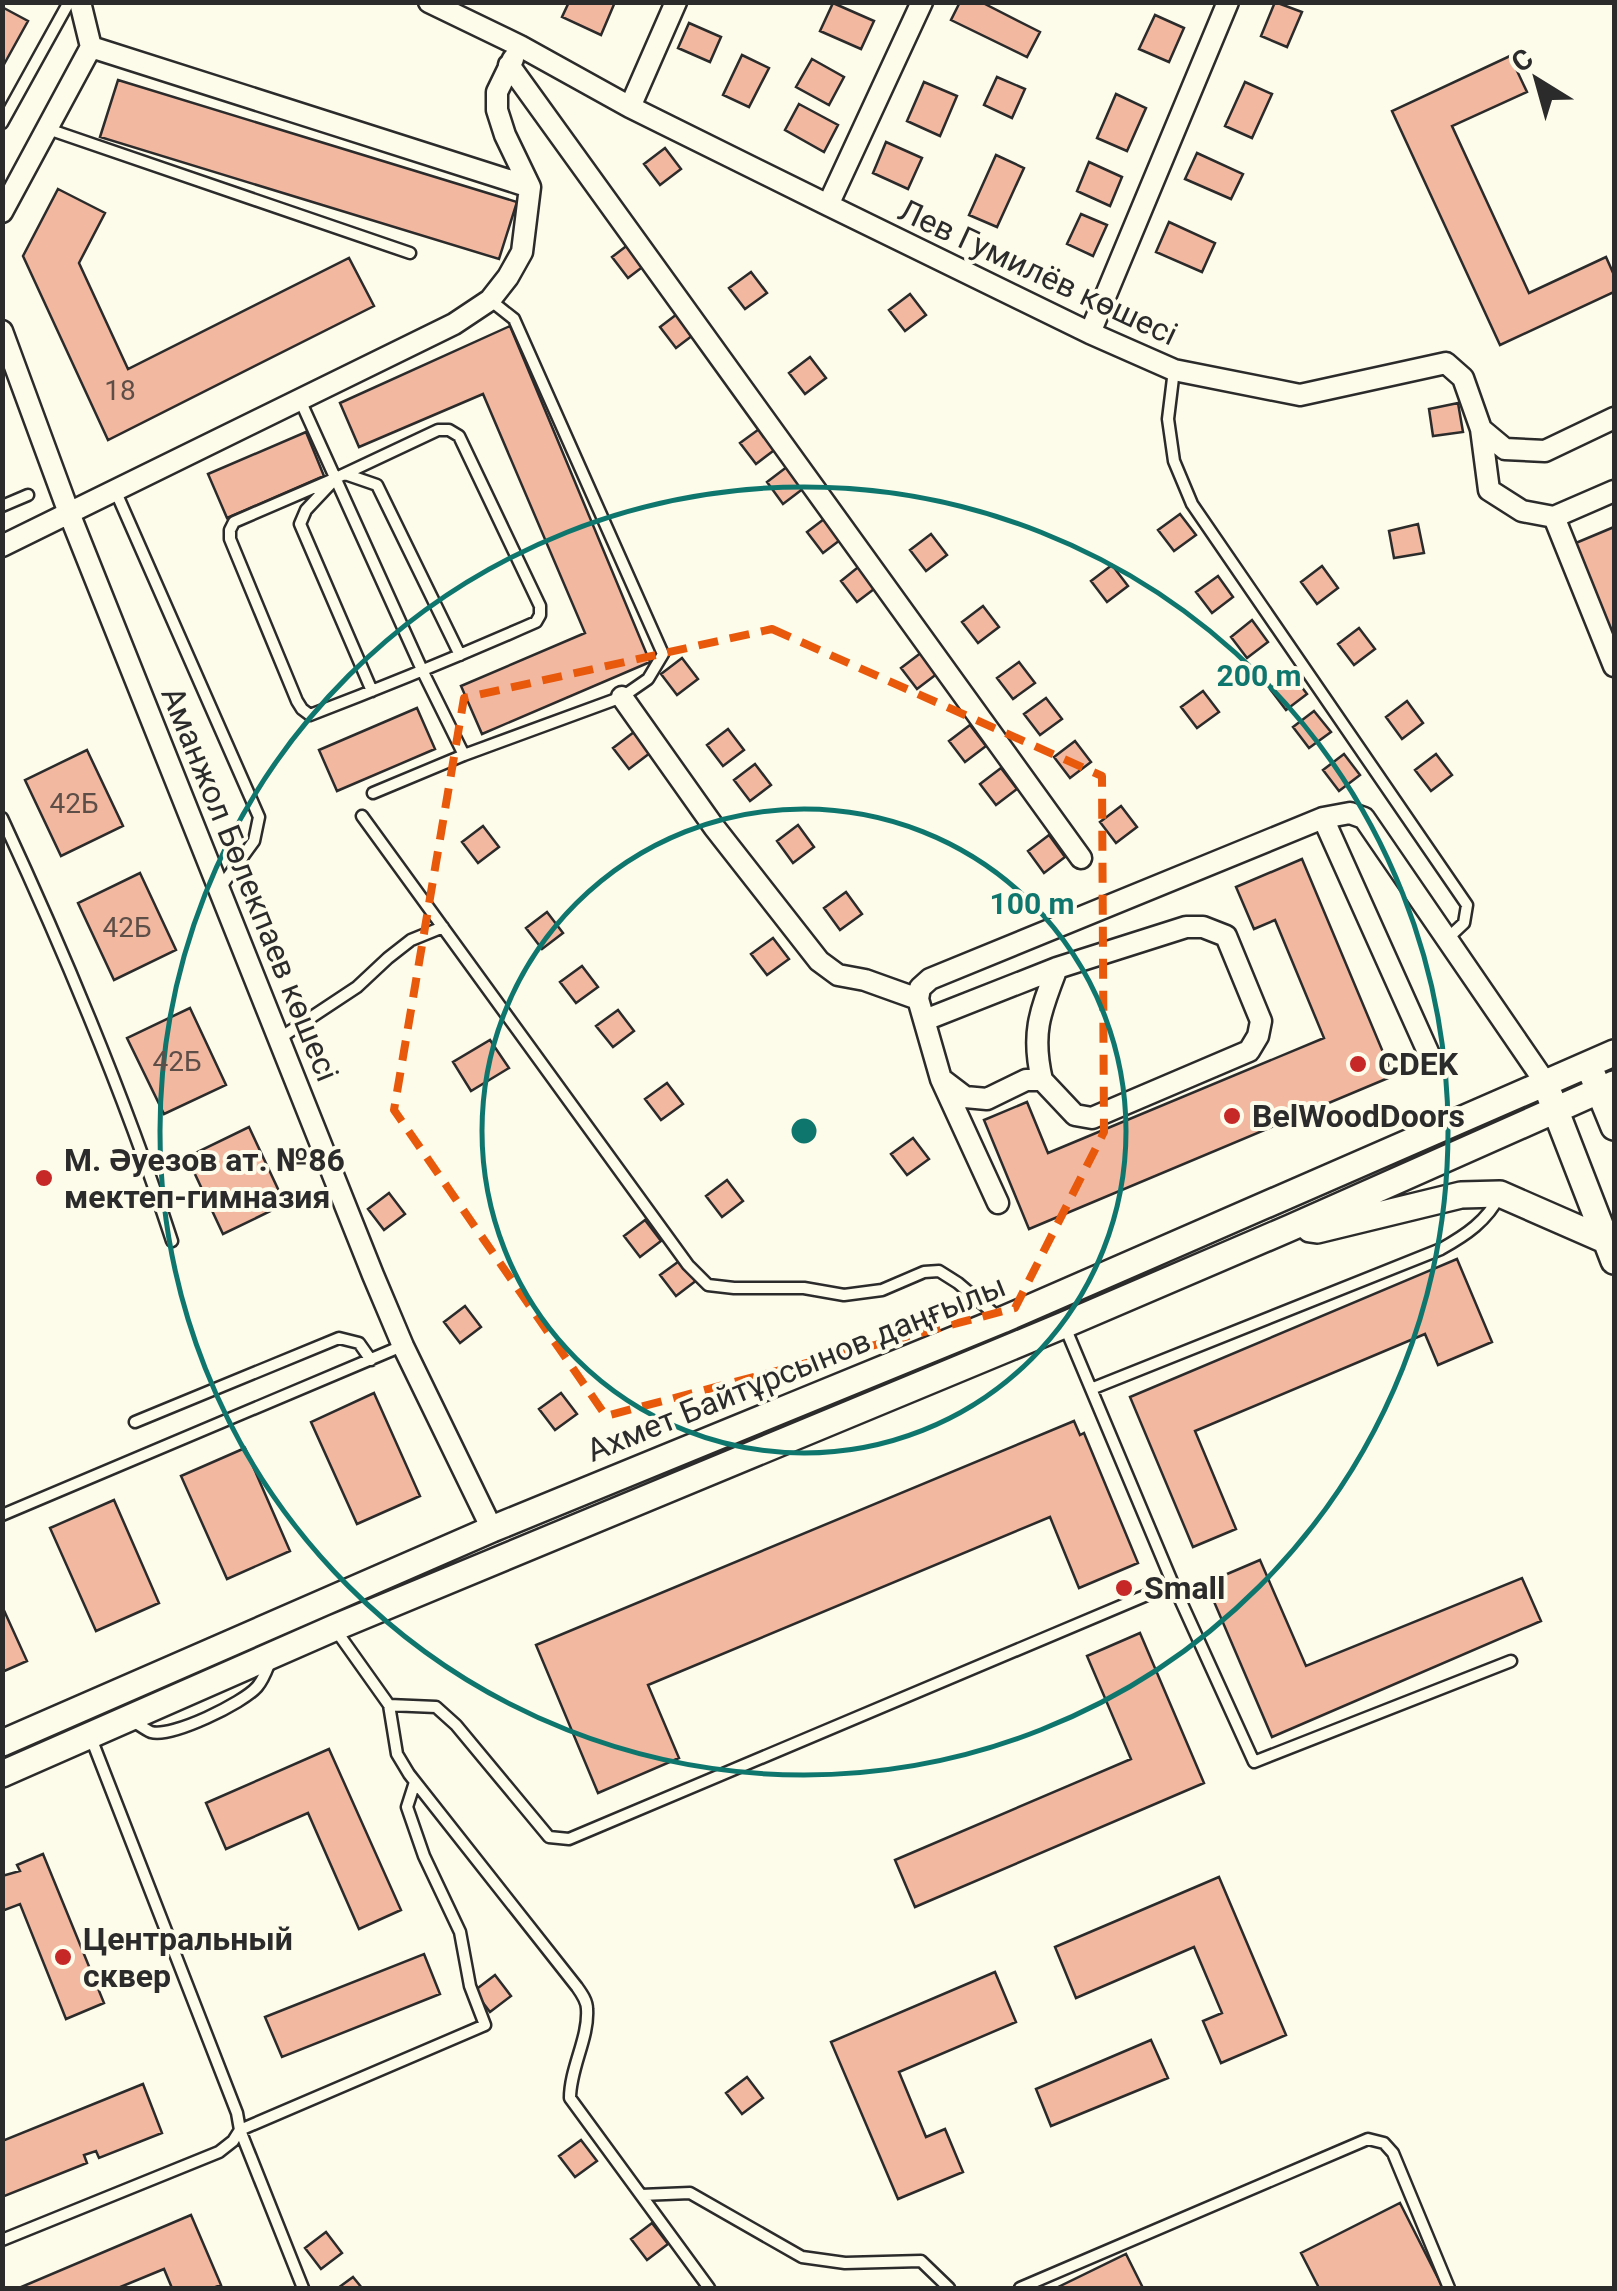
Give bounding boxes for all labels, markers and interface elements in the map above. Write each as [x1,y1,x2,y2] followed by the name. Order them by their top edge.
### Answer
[1487,30,1587,130] north arrow
[1505,42,1540,79] text: С
[893,191,1183,353] street label: Лев Гумилёв көшесі
[104,374,136,407] house number: 18
[1216,658,1302,693] text: 200 m
[153,681,347,1087] street label: Аманжол Бөлекпаев көшесі
[49,787,99,820] house number: 42Б
[989,886,1075,921] text: 100 m
[102,911,152,944] house number: 42Б
[152,1045,202,1078] house number: 42Б
[1378,1045,1459,1083] place label: CDEK
[1347,1053,1369,1075] marker: CDEK
[1252,1097,1465,1135] place label: BelWoodDoors
[1221,1105,1243,1127] marker: BelWoodDoors
[786,1113,822,1149] centre of rings
[64,1141,345,1216] place label: М. Әуезов ат. №86 мектеп-гимназия
[33,1167,55,1189] marker: М. Әуезов ат. №86 мектеп-гимназия
[581,1266,1011,1470] street label: Ахмет Байтұрсынов даңғылы
[1144,1569,1225,1607] place label: Small
[1113,1577,1135,1599] marker: Small
[83,1920,293,1995] place label: Центральный сквер
[52,1946,74,1968] marker: Центральный сквер

